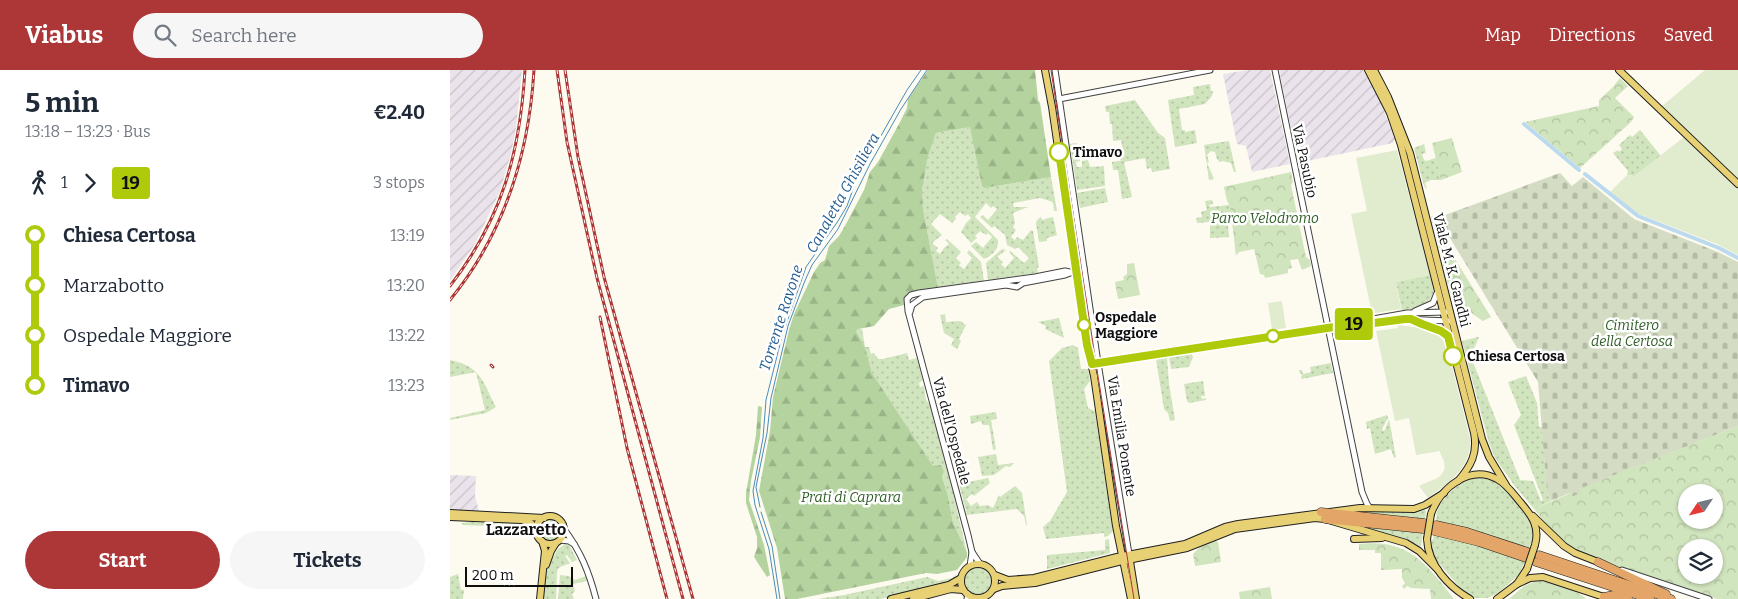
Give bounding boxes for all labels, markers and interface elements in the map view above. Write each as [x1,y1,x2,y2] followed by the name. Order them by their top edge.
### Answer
[133,13,483,58] search box
[25,21,103,49] text: Viabus
[151,21,179,49] icon: search
[191,24,297,47] text: Search here
[1485,24,1521,46] text: Map
[1549,24,1636,46] text: Directions
[1664,24,1713,46] text: Saved
[25,86,99,119] text: 5 min
[374,101,425,124] text: €2.40
[25,122,151,141] text: 13:18 – 13:23 · Bus
[1288,123,1321,199] street label: Via Pasubio
[802,130,884,256] water label: Canaletta Ghisiliera
[1049,142,1069,162] marker: Timavo
[1073,144,1122,161] place label: Timavo
[25,169,53,197] icon: walk
[76,169,104,197] icon: forward
[122,172,140,194] text: 19
[61,173,68,192] text: 1
[373,173,425,192] text: 3 stops
[1211,210,1319,227] park label: Parco Velodromo
[1429,211,1474,329] street label: Viale M. K. Gandhi
[63,224,196,247] text: Chiesa Certosa
[390,226,425,245] text: 13:19
[755,262,807,373] water label: Torrente Ravone
[63,274,164,297] text: Marzabotto
[387,276,425,295] text: 13:20
[1332,308,1376,340] line badge: 19
[1095,309,1158,342] place label: Ospedale Maggiore
[1345,313,1363,335] text: 19
[1591,317,1673,350] park label: Cimitero della Certosa
[1077,318,1091,332] marker: Ospedale Maggiore
[63,324,232,347] text: Ospedale Maggiore
[389,326,425,345] text: 13:22
[1266,329,1280,343] unlabelled marker
[1443,346,1463,366] marker: Chiesa Certosa
[1467,348,1565,365] place label: Chiesa Certosa
[63,374,130,397] text: Timavo
[1104,374,1139,498] street label: Via Emilia Ponente
[929,375,974,487] street label: Via dell'Ospedale
[388,376,425,395] text: 13:23
[1678,484,1722,529] north arrow
[1678,484,1723,584] map controls
[801,489,901,506] park label: Prati di Caprara
[486,520,566,539] district label: Lazzaretto
[25,531,220,589] button: Start
[230,531,425,589] button: Tickets
[1678,539,1723,584] button: layers
[465,564,572,587] scale bar
[472,567,514,584] text: 200 m

